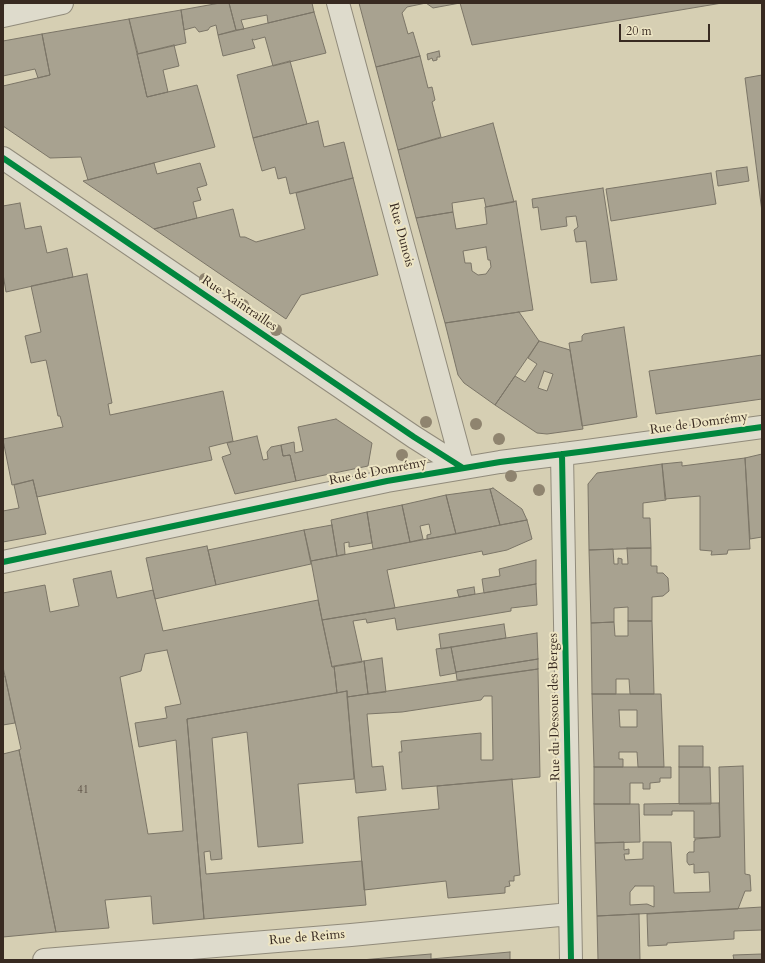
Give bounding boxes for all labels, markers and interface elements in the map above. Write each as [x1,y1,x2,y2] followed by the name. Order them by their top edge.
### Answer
[621,16,712,42] scale bar
[626,23,652,39] text: 20 m
[385,201,417,269] street label: Rue Dunois
[198,273,280,335] street label: Rue Xaintrailles
[649,409,749,439] street label: Rue de Domrémy
[328,455,428,489] street label: Rue de Domrémy
[546,633,564,781] street label: Rue du Dessous des Berges
[77,783,89,797] house number: 41
[269,927,345,949] street label: Rue de Reims

